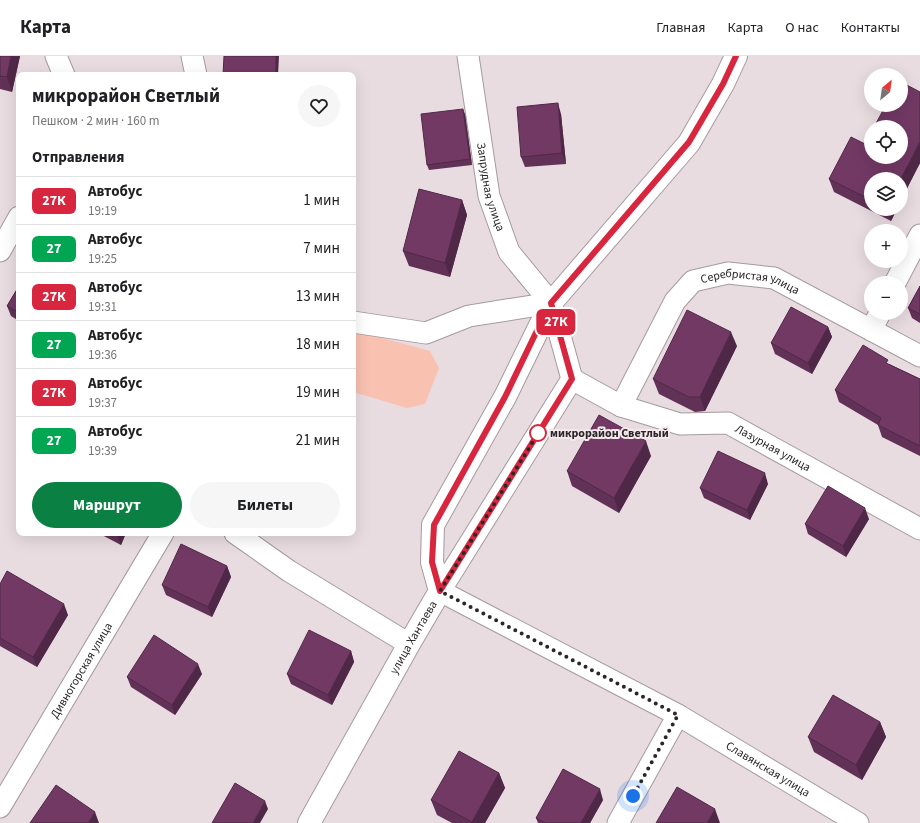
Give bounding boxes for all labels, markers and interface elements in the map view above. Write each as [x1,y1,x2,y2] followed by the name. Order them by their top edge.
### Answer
[20,14,71,41] text: Карта
[656,18,705,38] text: Главная
[727,18,763,38] text: Карта
[785,18,819,38] text: О нас
[841,18,900,38] text: Контакты
[864,68,908,112] north arrow
[864,68,908,320] map controls
[32,83,220,110] text: микрорайон Светлый
[298,85,340,127] button: heart
[32,112,160,130] text: Пешком · 2 мин · 160 m
[864,120,908,164] button: locate
[473,141,509,234] street label: Запрудная улица
[32,147,125,168] text: Отправления
[864,172,908,216] button: layers
[88,181,142,202] text: Автобус
[303,190,340,211] text: 1 мин
[42,191,66,211] text: 27К
[88,202,117,220] text: 19:19
[864,224,908,268] button: +
[88,229,142,250] text: Автобус
[303,238,340,259] text: 7 мин
[47,239,61,259] text: 27
[88,250,117,268] text: 19:25
[699,264,803,299] street label: Серебристая улица
[864,276,908,320] button: −
[88,277,142,298] text: Автобус
[296,286,340,307] text: 13 мин
[42,287,66,307] text: 27К
[88,298,117,316] text: 19:31
[533,309,579,335] line badge: 27К
[544,312,568,332] text: 27К
[88,325,142,346] text: Автобус
[296,334,340,355] text: 18 мин
[47,335,61,355] text: 27
[88,346,117,364] text: 19:36
[88,373,142,394] text: Автобус
[296,382,340,403] text: 19 мин
[42,383,66,403] text: 27К
[88,394,117,412] text: 19:37
[732,420,814,476] street label: Лазурная улица
[88,421,142,442] text: Автобус
[529,424,547,442] marker: микрорайон Светлый
[550,425,669,442] place label: микрорайон Светлый
[296,430,340,451] text: 21 мин
[47,431,61,451] text: 27
[88,442,117,460] text: 19:39
[32,482,182,528] button: Маршрут
[190,482,340,528] button: Билеты
[385,597,441,677] street label: улица Хантаева
[46,619,116,722] street label: Дивногорская улица
[723,737,813,801] street label: Славянская улица
[623,786,643,806] your location

